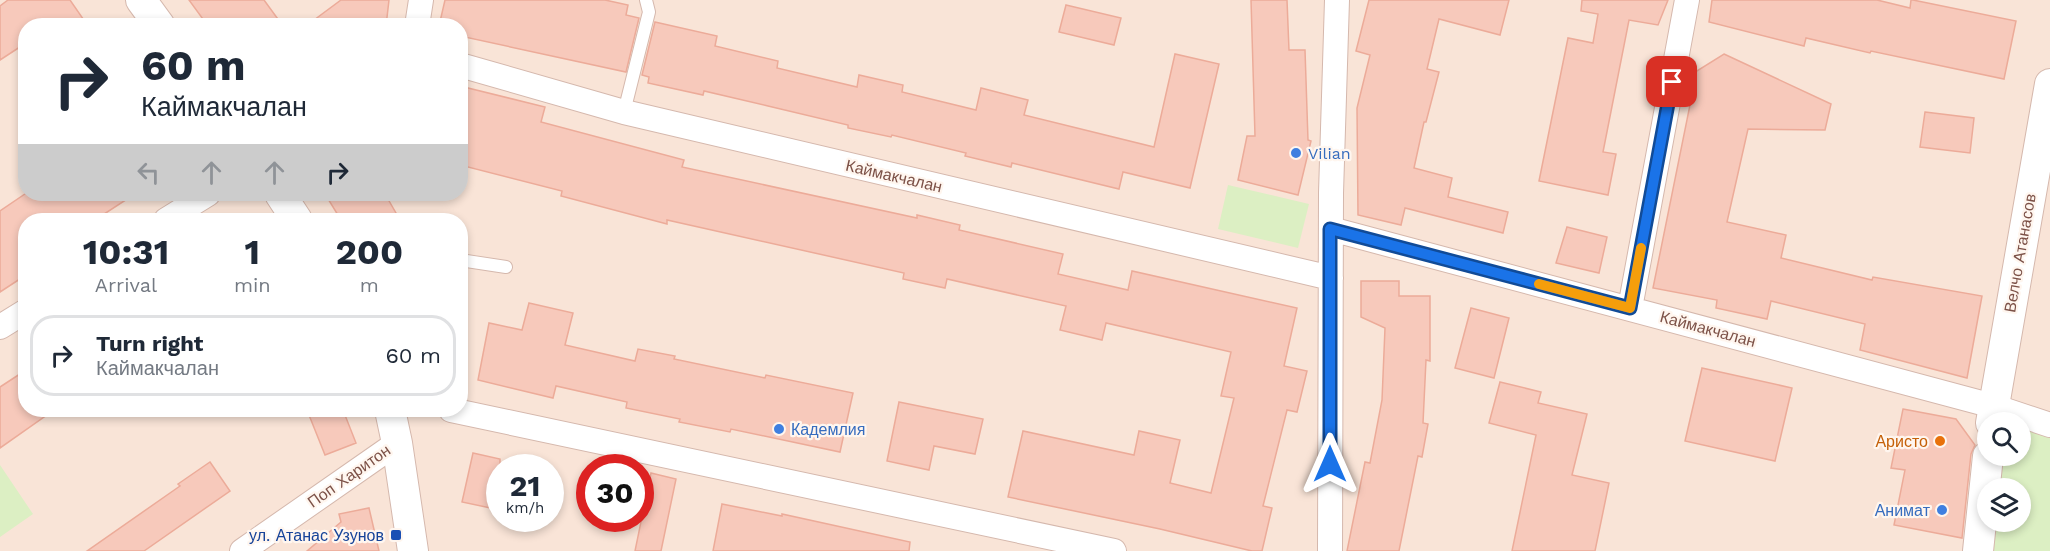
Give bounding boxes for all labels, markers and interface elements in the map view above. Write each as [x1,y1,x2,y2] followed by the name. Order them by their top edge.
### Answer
[141,41,245,90] text: 60 m
[42,42,120,120] icon: right
[1646,56,1697,107] pin
[1655,65,1688,98] icon: arrive
[141,91,307,123] text: Каймакчалан
[1308,144,1351,163] place label: Vilian
[1289,146,1303,160] marker: Vilian
[132,156,165,189] icon: left
[195,156,228,189] icon: ahead
[258,156,291,189] icon: ahead
[321,156,354,189] icon: right
[844,156,944,196] street label: Каймакчалан
[2000,192,2040,314] street label: Велчо Атанасов
[83,231,169,273] text: 10:31
[245,231,260,273] text: 1
[335,231,403,273] text: 200
[95,273,157,297] text: Arrival
[234,273,271,297] text: min
[360,273,379,297] text: m
[1658,307,1758,351] street label: Каймакчалан
[96,331,203,356] text: Turn right
[45,339,78,372] icon: right
[385,343,441,368] text: 60 m
[96,356,219,380] text: Каймакчалан
[1977,412,2031,532] map controls
[1977,412,2031,466] button: search
[791,420,865,439] place label: Кадемлия
[772,422,786,436] marker: Кадемлия
[1298,432,1362,496] position arrow
[1875,432,1928,451] place label: Аристо
[1933,434,1947,448] marker: Аристо
[304,440,394,512] street label: Поп Харитон
[576,454,654,532] speed limit sign: 30
[510,468,540,503] text: 21
[1977,478,2031,532] button: layers
[506,499,544,517] text: km/h
[1875,501,1931,520] place label: Анимат
[1935,503,1949,517] marker: Анимат
[249,526,384,545] place label: ул. Атанас Узунов
[389,528,403,542] marker: ул. Атанас Узунов

